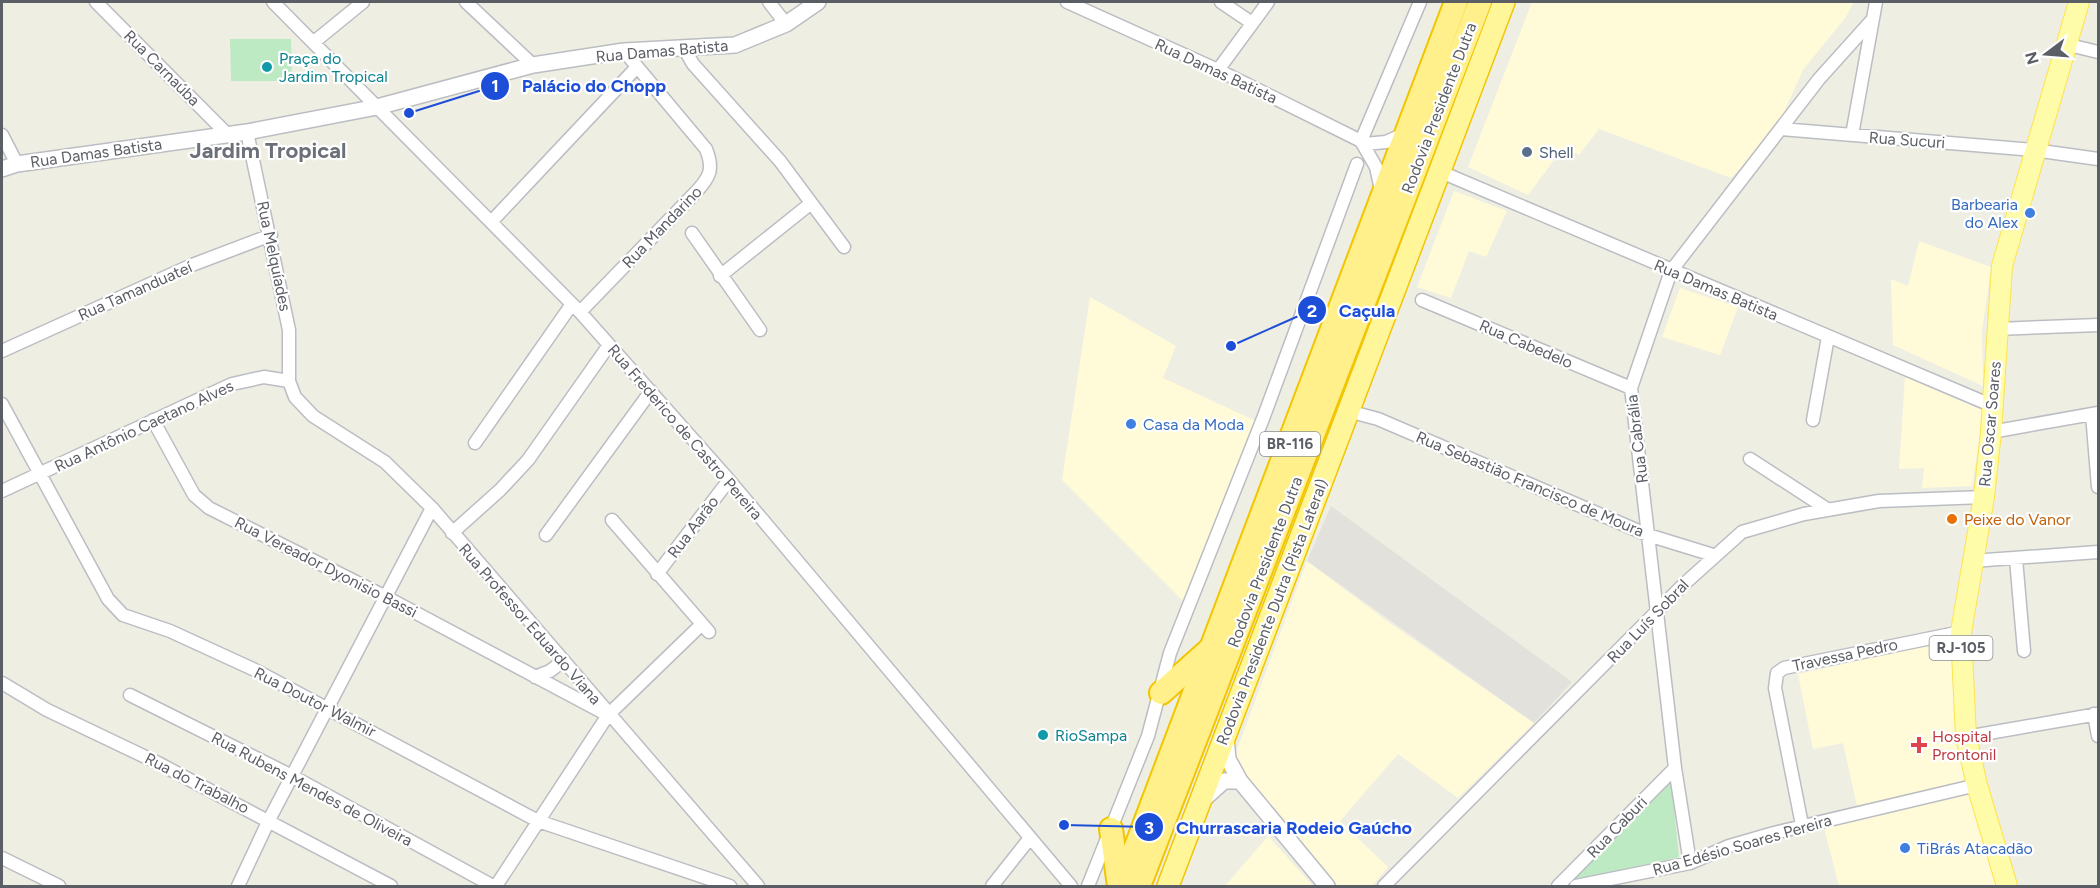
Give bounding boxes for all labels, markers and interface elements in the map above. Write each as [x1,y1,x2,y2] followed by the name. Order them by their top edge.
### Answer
[1398,20,1480,196] street label: Rodovia Presidente Dutra
[2016,24,2076,84] north arrow
[120,26,204,110] street label: Rua Carnaúba
[1152,34,1280,108] street label: Rua Damas Batista
[595,36,729,66] street label: Rua Damas Batista
[279,49,388,86] place label: Praça do Jardim Tropical
[2021,49,2043,67] text: N
[260,60,274,74] marker: Praça do Jardim Tropical
[480,68,679,104] callout: Palácio do Chopp
[491,75,499,97] text: 1
[522,75,666,97] text: Palácio do Chopp
[1868,128,1946,152] street label: Rua Sucuri
[29,134,163,172] street label: Rua Damas Batista
[190,137,346,164] district label: Jardim Tropical
[1539,143,1574,162] place label: Shell
[1520,145,1534,159] marker: Shell
[618,182,706,272] street label: Rua Mandarino
[1951,195,2018,232] place label: Barbearia do Alex
[253,199,295,313] street label: Rua Melquíades
[2023,206,2037,220] marker: Barbearia do Alex
[1651,255,1781,325] street label: Rua Damas Batista
[75,257,196,325] street label: Rua Tamanduateí
[1297,292,1408,328] callout: Caçula
[1307,300,1317,322] text: 2
[1339,300,1395,322] text: Caçula
[1476,316,1576,372] street label: Rua Cabedelo
[604,340,766,524] street label: Rua Frederico de Castro Pereira
[1975,360,2005,488] street label: Rua Oscar Soares
[51,376,237,476] street label: Rua Antônio Caetano Alves
[1622,394,1652,484] street label: Rua Cabrália
[1143,415,1244,434] place label: Casa da Moda
[1124,417,1138,431] marker: Casa da Moda
[1413,427,1647,541] street label: Rua Sebastião Francisco de Moura
[1260,432,1320,456] road number: BR-116
[1224,474,1306,650] street label: Rodovia Presidente Dutra
[1212,476,1332,748] street label: Rodovia Presidente Dutra (Pista Lateral)
[664,492,722,562] street label: Rua Aarão
[1964,510,2071,529] place label: Peixe do Vanor
[1945,512,1959,526] marker: Peixe do Vanor
[231,513,421,621] street label: Rua Vereador Dyonisio Bassi
[455,540,605,708] street label: Rua Professor Eduardo Viana
[1603,575,1693,667] street label: Rua Luís Sobral
[1791,635,1899,675] street label: Travessa Pedro
[1930,636,1992,660] road number: RJ-105
[251,663,380,741] street label: Rua Doutor Walmir
[1055,726,1127,745] place label: RioSampa
[1932,727,1996,764] place label: Hospital Prontonil
[208,728,416,850] street label: Rua Rubens Mendes de Oliveira
[1036,728,1050,742] marker: RioSampa
[1910,736,1928,754] marker: Hospital Prontonil
[142,749,252,817] street label: Rua do Trabalho
[1583,792,1651,862] street label: Rua Caburi
[1134,809,1424,845] callout: Churrascaria Rodeio Gaúcho
[1650,810,1834,880] street label: Rua Edésio Soares Pereira
[1144,817,1154,839] text: 3
[1176,817,1412,839] text: Churrascaria Rodeio Gaúcho
[1917,839,2033,858] place label: TiBrás Atacadão
[1898,841,1912,855] marker: TiBrás Atacadão

